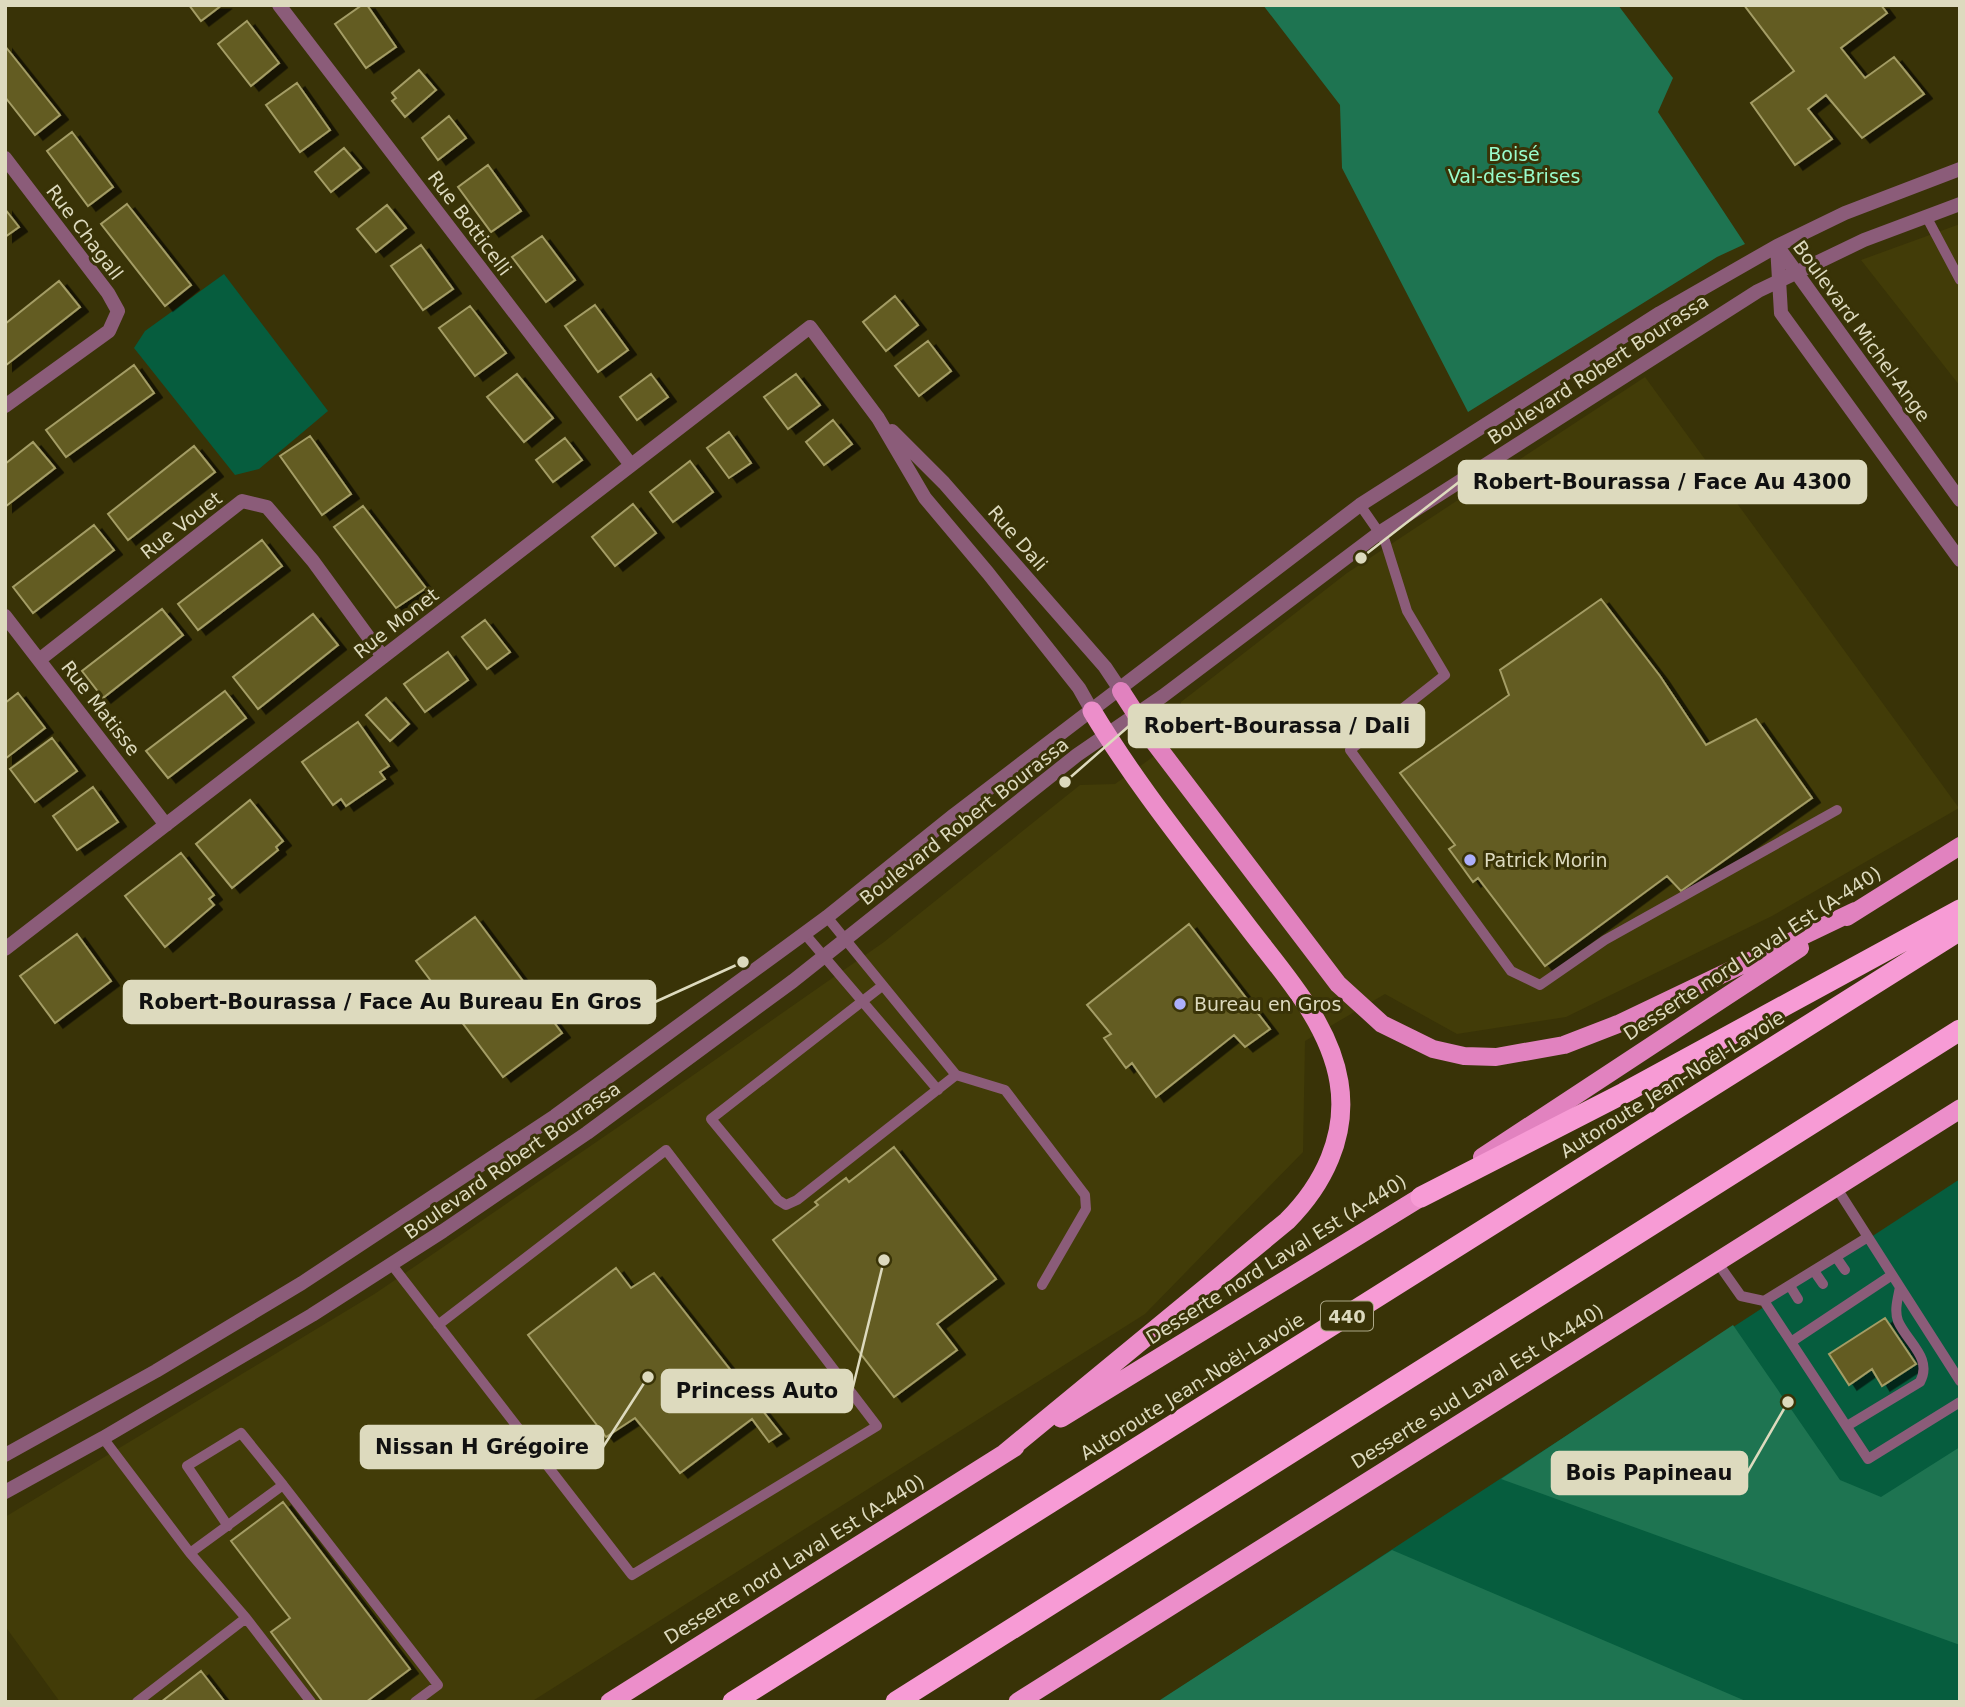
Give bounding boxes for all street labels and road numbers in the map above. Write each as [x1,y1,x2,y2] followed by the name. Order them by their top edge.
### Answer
[424,166,516,280] street label: Rue Botticelli
[42,180,128,284] street label: Rue Chagall
[1789,236,1935,426] street label: Boulevard Michel-Ange
[1483,289,1713,449] street label: Boulevard Robert Bourassa
[136,487,226,563] street label: Rue Vouet
[984,501,1052,575] street label: Rue Dali
[349,583,443,663] street label: Rue Monet
[57,656,145,760] street label: Rue Matisse
[855,733,1073,909] street label: Boulevard Robert Bourassa
[1619,861,1885,1045] street label: Desserte nord Laval Est (A-440)
[1556,1006,1788,1162] street label: Autoroute Jean-Noël-Lavoie
[400,1077,624,1243] street label: Boulevard Robert Bourassa
[1142,1169,1410,1349] street label: Desserte nord Laval Est (A-440)
[1347,1299,1607,1473] street label: Desserte sud Laval Est (A-440)
[1321,1302,1373,1330] road number: 440
[1076,1308,1308,1464] street label: Autoroute Jean-Noël-Lavoie
[660,1470,928,1648] street label: Desserte nord Laval Est (A-440)

